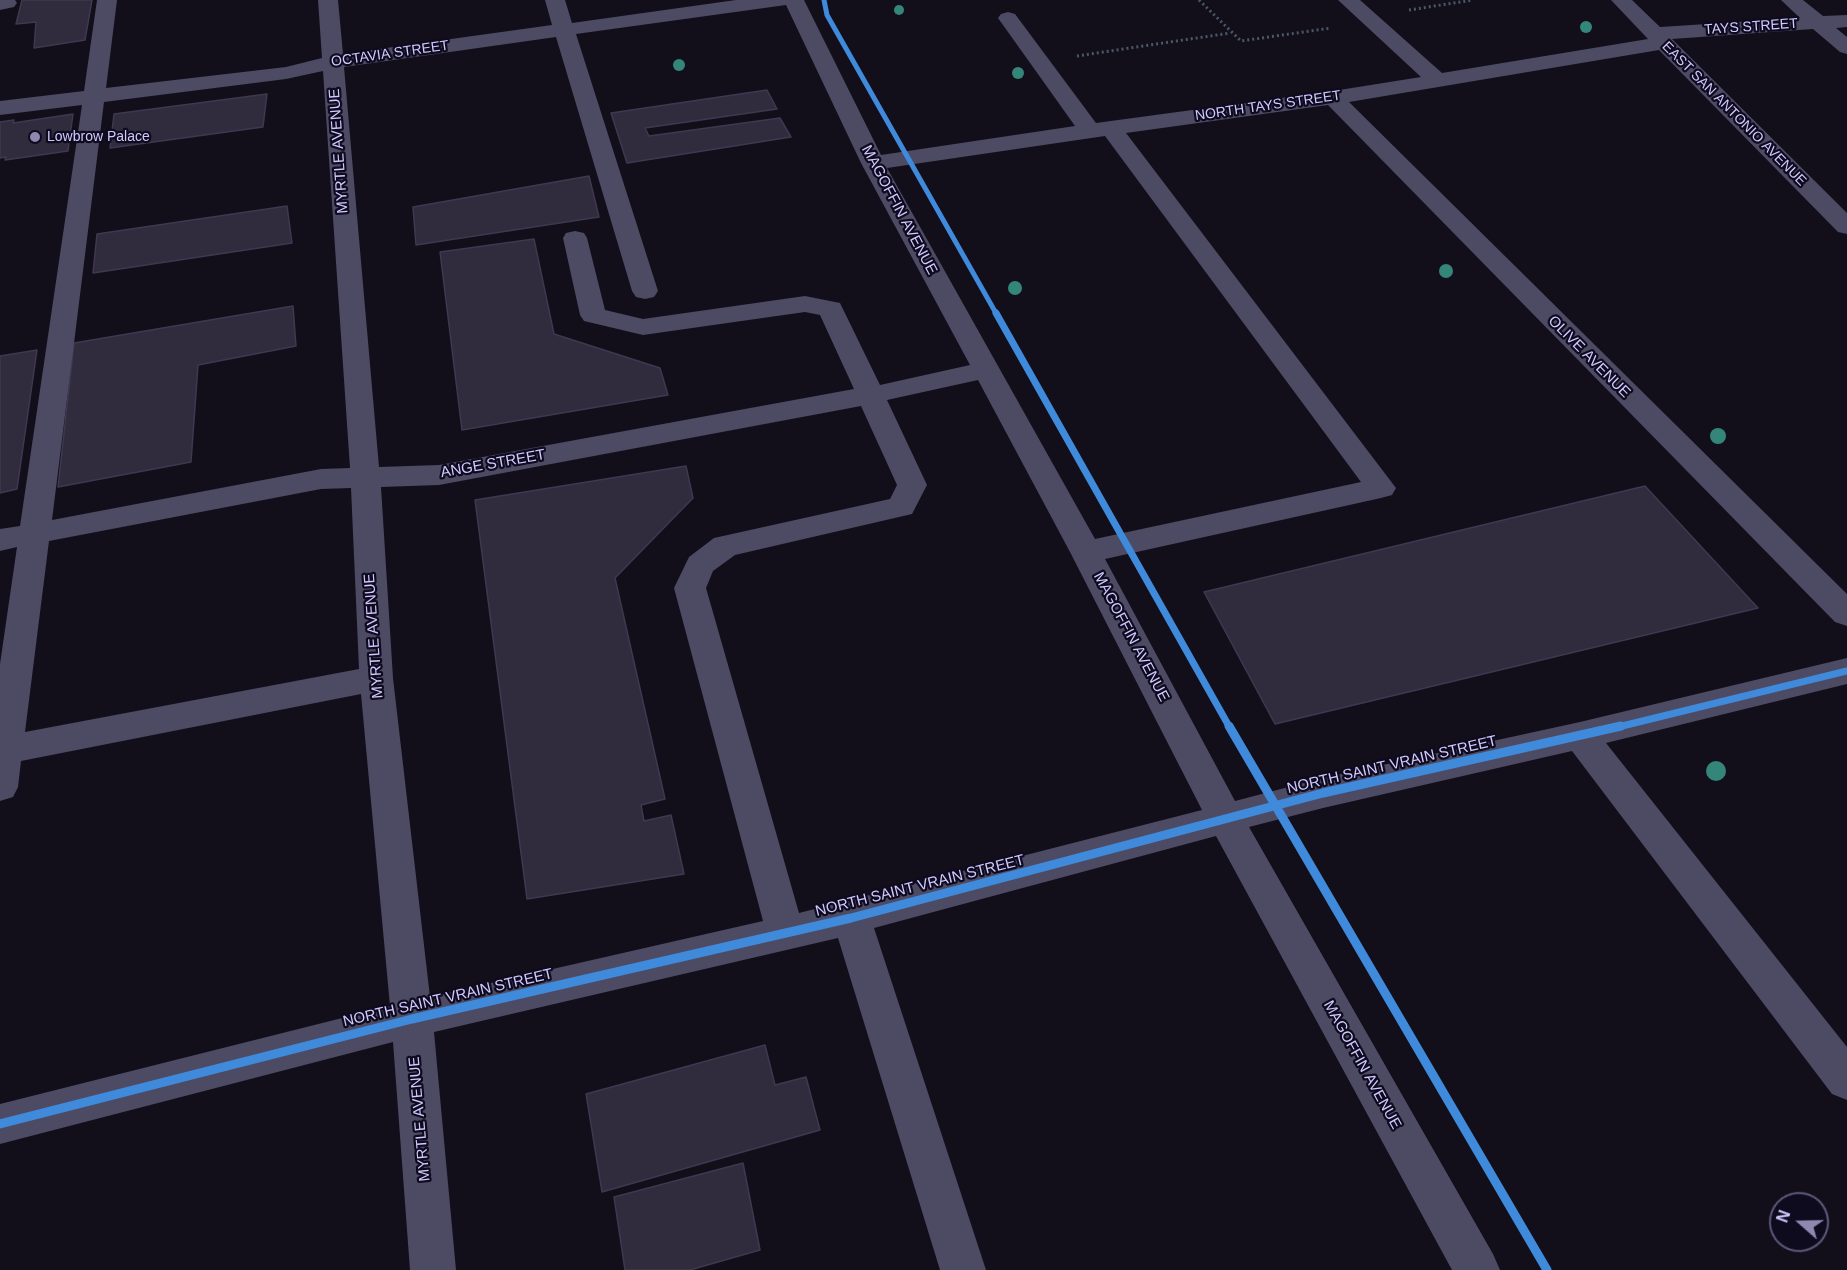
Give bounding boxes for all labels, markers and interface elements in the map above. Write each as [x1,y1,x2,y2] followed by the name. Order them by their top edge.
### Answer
[1704,15,1798,39] street label: TAYS STREET
[330,37,450,71] street label: OCTAVIA STREET
[1658,38,1810,190] street label: EAST SAN ANTONIO AVENUE
[1194,87,1342,125] street label: NORTH TAYS STREET
[326,88,352,214] street label: MYRTLE AVENUE
[47,129,150,145] place label: Lowbrow Palace
[28,130,42,144] marker: Lowbrow Palace
[857,142,941,278] street label: MAGOFFIN AVENUE
[1544,312,1634,402] street label: OLIVE AVENUE
[439,446,547,482] street label: ANGE STREET
[1089,569,1173,705] street label: MAGOFFIN AVENUE
[361,573,387,699] street label: MYRTLE AVENUE
[1285,732,1499,798] street label: NORTH SAINT VRAIN STREET
[814,851,1026,921] street label: NORTH SAINT VRAIN STREET
[341,965,555,1031] street label: NORTH SAINT VRAIN STREET
[1319,998,1405,1132] street label: MAGOFFIN AVENUE
[406,1056,434,1182] street label: MYRTLE AVENUE
[1769,1192,1829,1252] north arrow
[1774,1208,1793,1225] text: N

